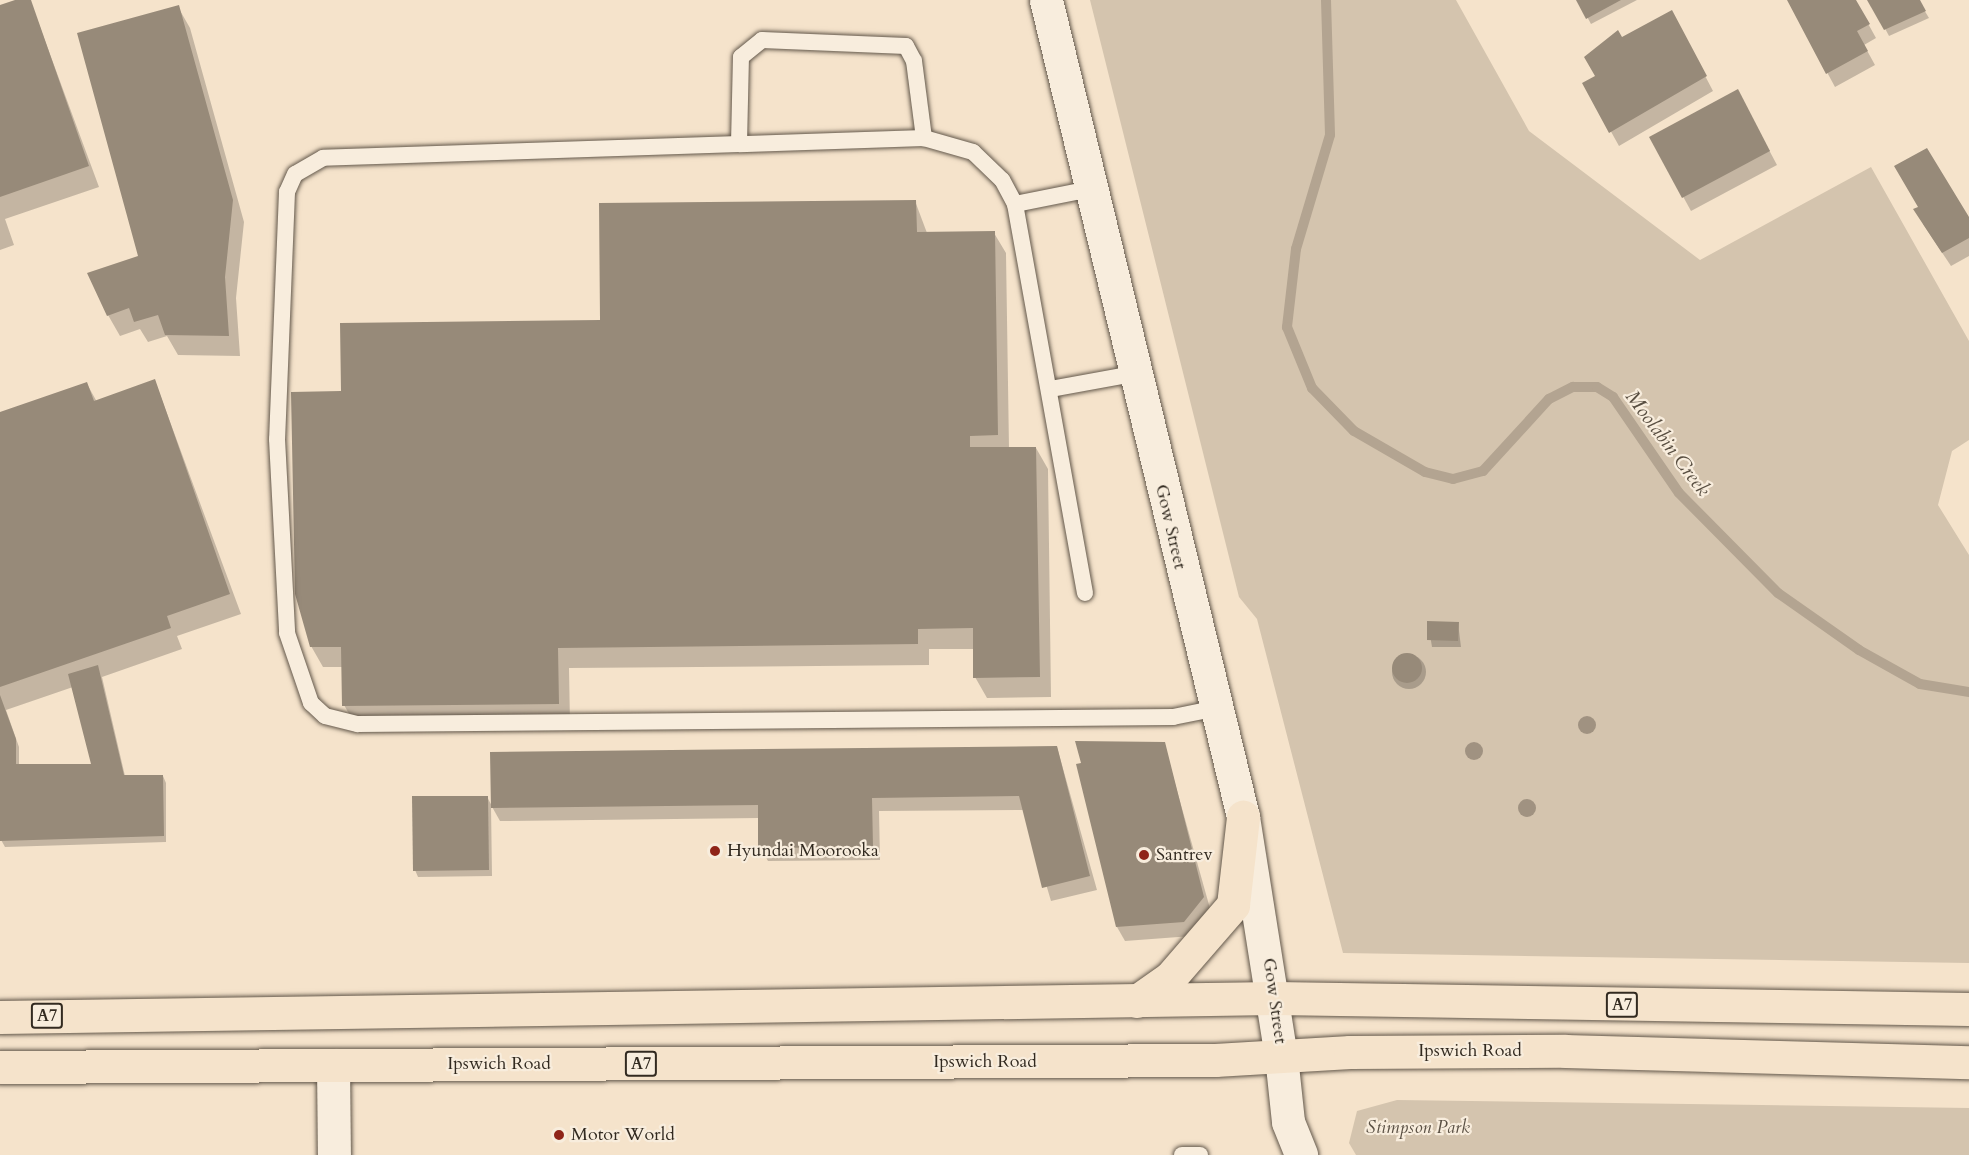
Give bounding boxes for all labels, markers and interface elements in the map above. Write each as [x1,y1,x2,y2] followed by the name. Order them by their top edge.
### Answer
[1620,385,1716,501] water label: Moolabin Creek
[1150,482,1190,572] street label: Gow Street
[727,840,879,862] place label: Hyundai Moorooka
[708,844,722,858] marker: Hyundai Moorooka
[1156,844,1213,866] place label: Santrev
[1137,848,1151,862] marker: Santrev
[1257,957,1291,1045] street label: Gow Street
[1606,992,1638,1018] road number: A7
[30,1003,63,1029] road number: A7
[1418,1040,1522,1062] street label: Ipswich Road
[624,1051,658,1077] road number: A7
[933,1051,1037,1073] street label: Ipswich Road
[447,1053,551,1075] street label: Ipswich Road
[1366,1117,1470,1139] park label: Stimpson Park
[571,1124,675,1146] place label: Motor World
[552,1128,566,1142] marker: Motor World

